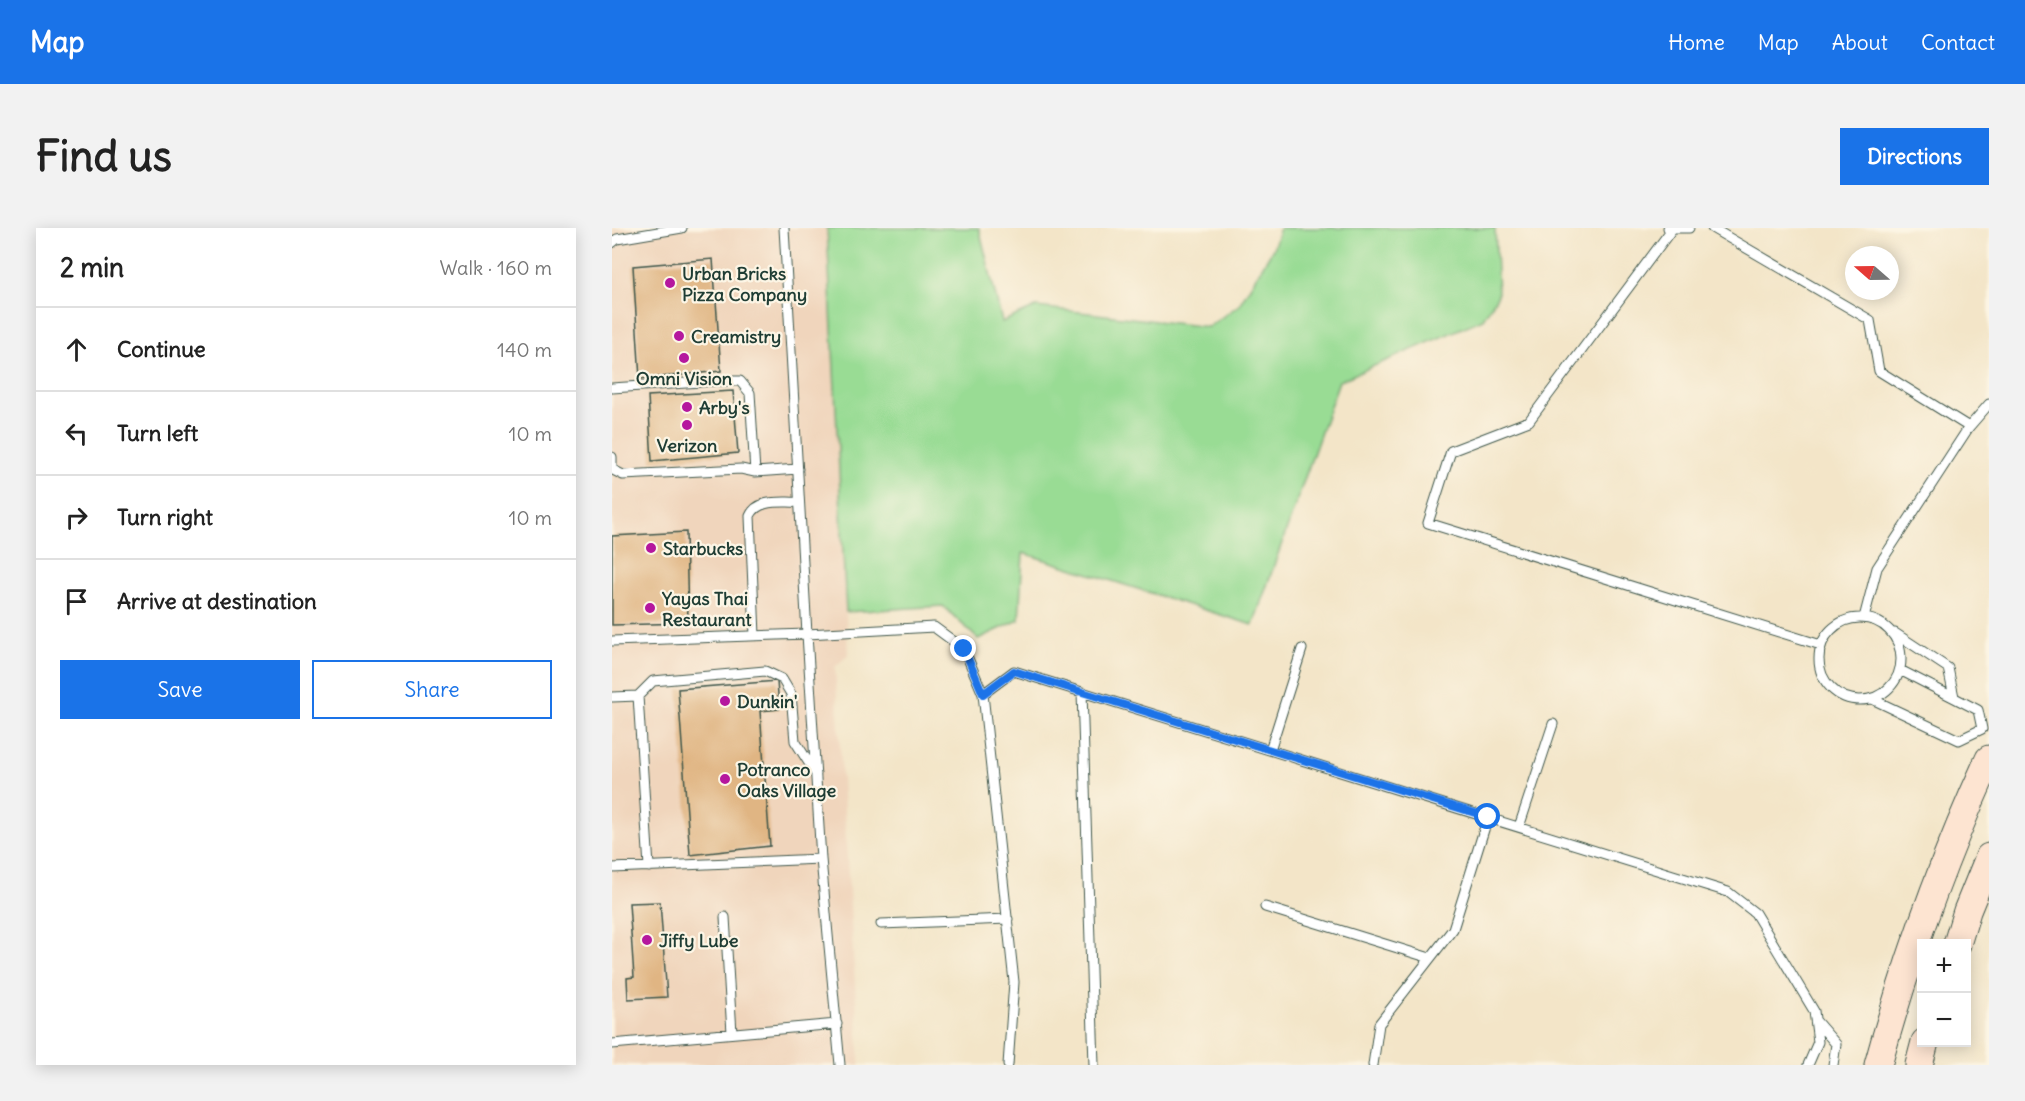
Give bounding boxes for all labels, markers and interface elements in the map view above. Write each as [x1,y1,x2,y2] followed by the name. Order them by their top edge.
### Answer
[30,24,84,60] text: Map
[1668,29,1725,56] text: Home
[1758,29,1799,56] text: Map
[1832,29,1888,56] text: About
[1921,29,1995,56] text: Contact
[1840,128,1989,185] button: Directions
[36,130,172,182] text: Find us
[1845,246,1899,300] north arrow
[60,251,124,284] text: 2 min
[439,255,552,280] text: Walk · 160 m
[682,262,807,306] place label: Urban Bricks Pizza Company
[663,276,677,290] marker: Urban Bricks Pizza Company
[691,325,781,348] place label: Creamistry
[672,329,686,343] marker: Creamistry
[60,333,93,366] icon: ahead
[117,335,206,363] text: Continue
[497,337,552,362] text: 140 m
[677,351,691,365] marker: Omni Vision
[636,367,733,390] place label: Omni Vision
[699,396,750,419] place label: Arby's
[680,400,694,414] marker: Arby's
[60,417,93,450] icon: left
[680,418,694,432] marker: Verizon
[117,419,198,447] text: Turn left
[509,421,552,446] text: 10 m
[657,434,718,457] place label: Verizon
[60,501,93,534] icon: right
[117,503,213,531] text: Turn right
[509,505,552,530] text: 10 m
[663,537,743,560] place label: Starbucks
[644,541,658,555] marker: Starbucks
[60,585,93,618] icon: arrive
[117,587,317,615] text: Arrive at destination
[661,587,752,631] place label: Yayas Thai Restaurant
[643,601,657,615] marker: Yayas Thai Restaurant
[950,635,976,661] route end
[60,660,300,719] button: Save
[312,660,552,719] button: Share
[737,690,798,713] place label: Dunkin'
[718,694,732,708] marker: Dunkin'
[737,758,836,802] place label: Potranco Oaks Village
[718,772,732,786] marker: Potranco Oaks Village
[1474,803,1500,829] route start
[659,929,739,952] place label: Jiffy Lube
[640,933,654,947] marker: Jiffy Lube
[1917,939,1971,1047] map controls
[1917,939,1971,993] button: +
[1917,993,1971,1047] button: −

